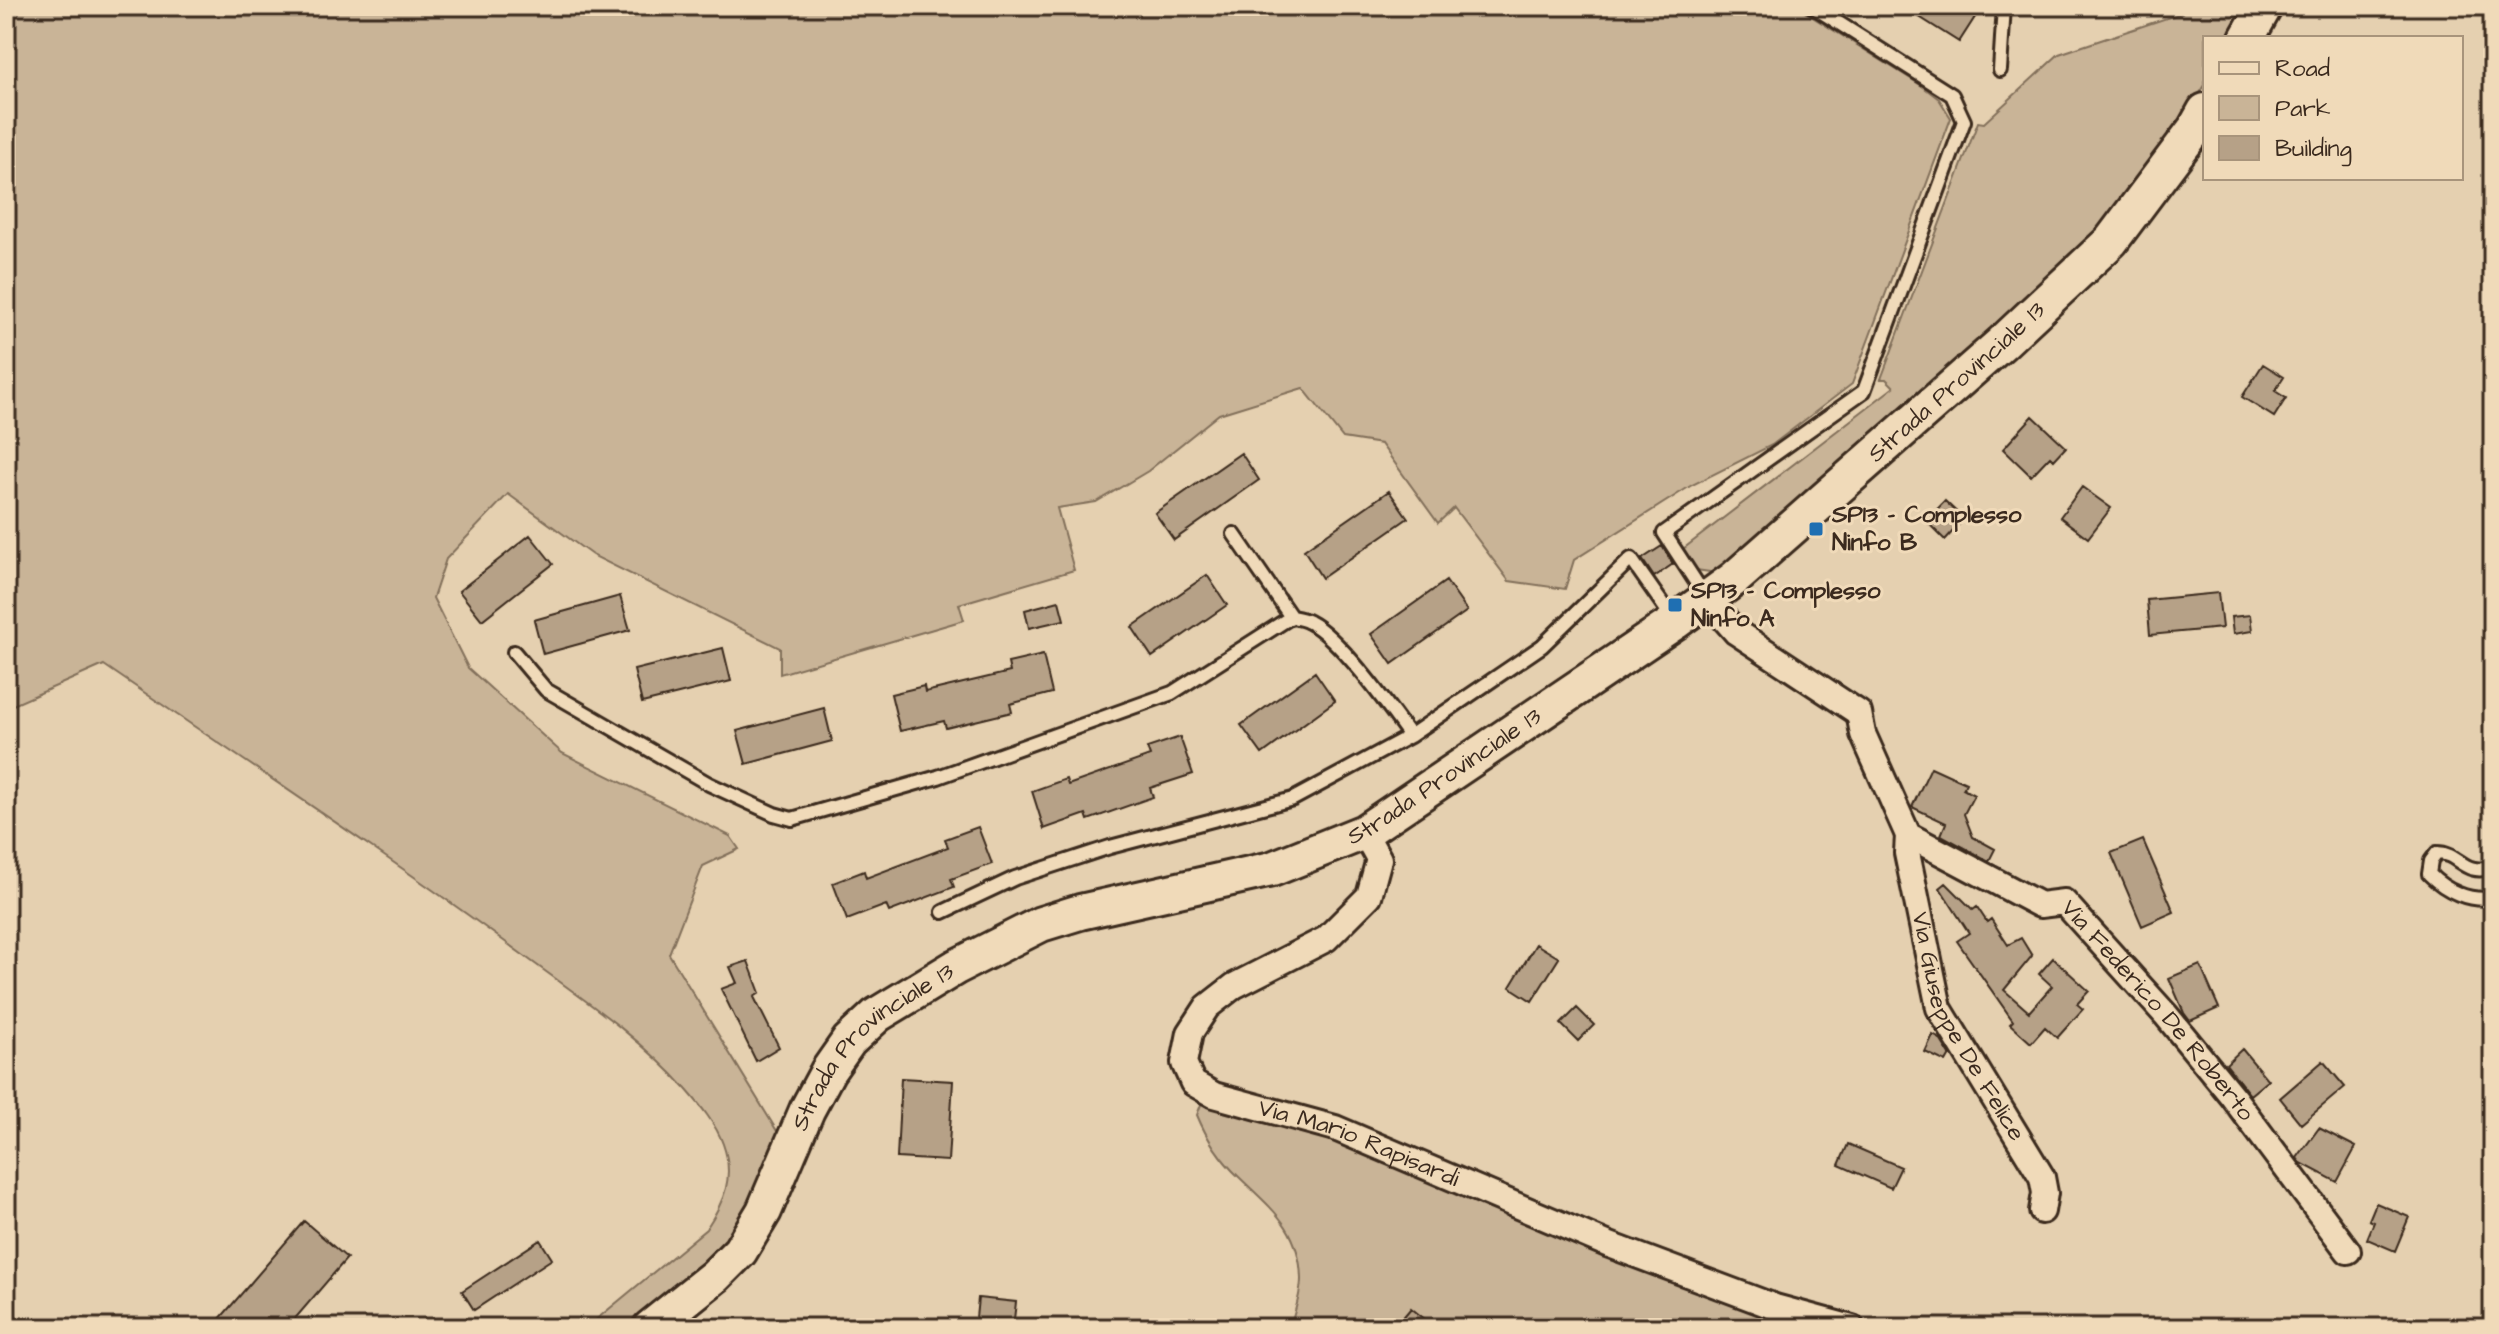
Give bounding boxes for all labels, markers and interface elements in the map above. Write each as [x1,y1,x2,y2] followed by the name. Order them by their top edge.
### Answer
[2203,36,2463,180] legend
[2275,52,2330,86] text: Road
[2275,92,2331,126] text: Park
[2275,132,2352,167] text: Building
[1860,294,2053,471] street label: Strada Provinciale 13
[1831,498,2022,560] place label: SP13 - Complesso Ninfo B
[1807,520,1825,538] marker: SP13 - Complesso Ninfo B
[1690,574,1881,636] place label: SP13 - Complesso Ninfo A
[1666,596,1684,614] marker: SP13 - Complesso Ninfo A
[1342,700,1549,854] street label: Strada Provinciale 13
[2053,892,2263,1129] street label: Via Federico De Roberto
[1903,909,2033,1148] street label: Via Giuseppe De Felice
[783,955,961,1136] street label: Strada Provinciale 13
[1254,1091,1465,1196] street label: Via Mario Rapisardi

